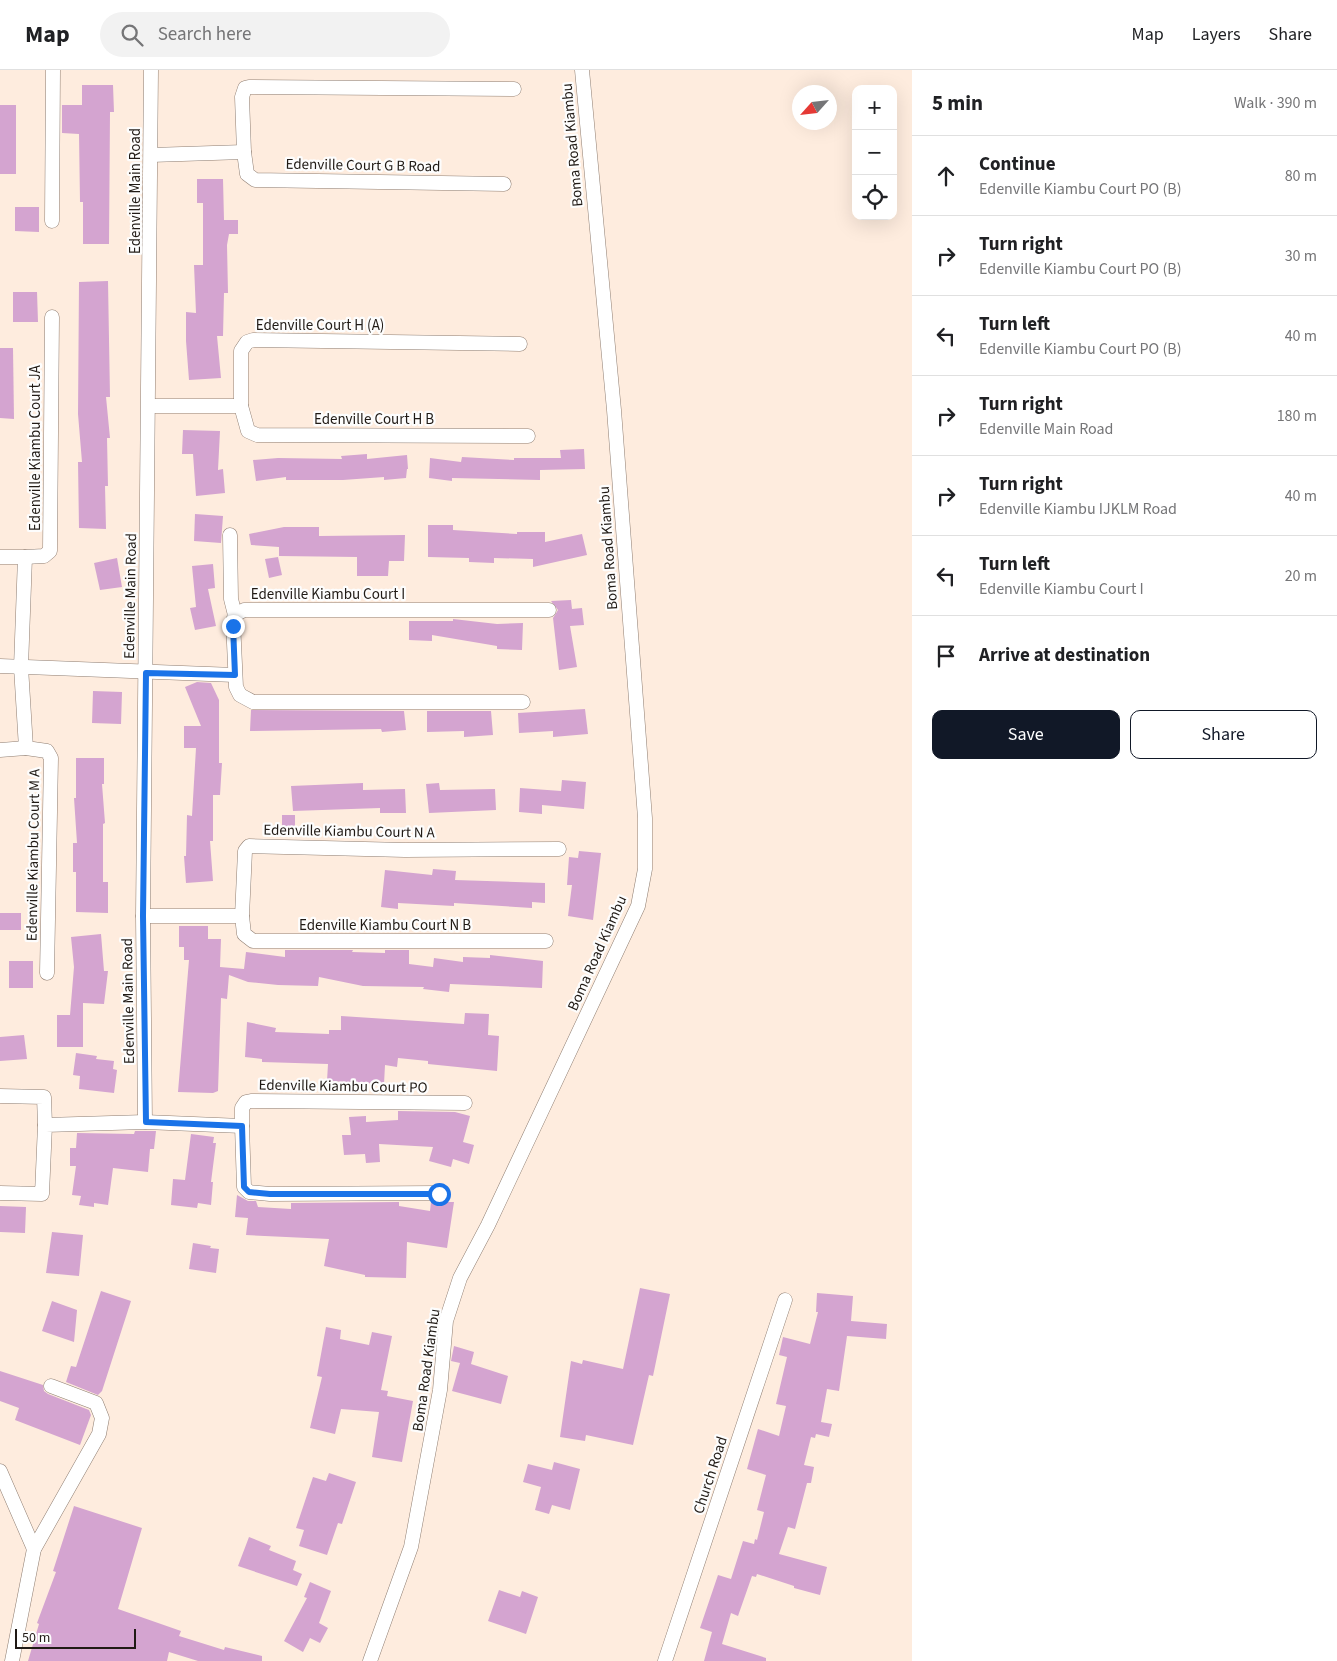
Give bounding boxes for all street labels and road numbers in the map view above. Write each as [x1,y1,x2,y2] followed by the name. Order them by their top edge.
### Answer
[557,82,588,208] street label: Boma Road Kiambu
[125,128,146,254] street label: Edenville Main Road
[285,154,441,177] street label: Edenville Court G B Road
[256,315,384,336] street label: Edenville Court H (A)
[25,364,46,531] street label: Edenville Kiambu Court JA
[314,409,434,430] street label: Edenville Court H B
[594,485,623,611] street label: Boma Road Kiambu
[119,533,142,659] street label: Edenville Main Road
[251,584,405,605] street label: Edenville Kiambu Court I
[21,768,46,941] street label: Edenville Kiambu Court M A
[263,820,436,844] street label: Edenville Kiambu Court N A
[563,892,632,1014] street label: Boma Road Kiambu
[299,915,471,936] street label: Edenville Kiambu Court N B
[117,938,140,1064] street label: Edenville Main Road
[258,1075,428,1098] street label: Edenville Kiambu Court PO
[407,1307,446,1433] street label: Boma Road Kiambu
[688,1434,733,1517] street label: Church Road

